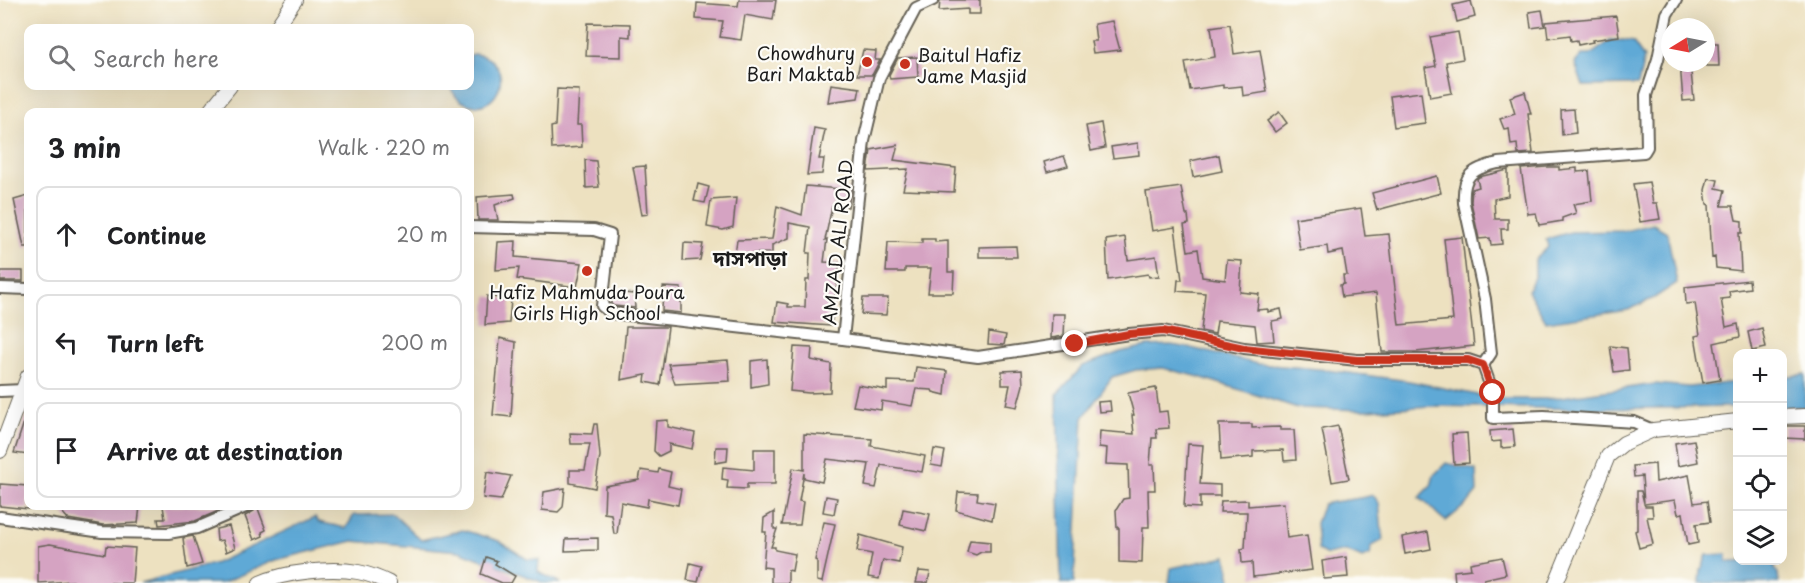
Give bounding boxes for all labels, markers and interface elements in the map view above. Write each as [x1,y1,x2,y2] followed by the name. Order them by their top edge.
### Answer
[1661,18,1715,72] north arrow
[24,24,474,90] search box
[747,39,855,87] place label: Chowdhury Bari Maktab
[45,41,78,74] icon: search
[93,41,219,74] text: Search here
[917,41,1027,89] place label: Baitul Hafiz Jame Masjid
[860,55,874,69] marker: Chowdhury Bari Maktab
[898,57,912,71] marker: Baitul Hafiz Jame Masjid
[48,128,121,167] text: 3 min
[318,132,450,162] text: Walk · 220 m
[815,158,859,326] street label: AMZAD ALI ROAD
[50,218,83,251] icon: ahead
[107,218,206,251] text: Continue
[396,219,448,249] text: 20 m
[712,241,788,273] district label: দাসপাড়া
[580,264,594,278] marker: Hafiz Mahmuda Poura Girls High School
[489,278,685,326] place label: Hafiz Mahmuda Poura Girls High School
[50,326,83,359] icon: left
[107,326,204,359] text: Turn left
[381,327,448,357] text: 200 m
[1061,330,1087,356] route end
[1733,349,1787,565] map controls
[1733,349,1787,403] button: +
[1479,379,1505,405] route start
[1733,403,1787,457] button: −
[50,434,83,467] icon: arrive
[107,434,343,467] text: Arrive at destination
[1733,457,1787,511] button: locate
[1733,511,1787,565] button: layers

